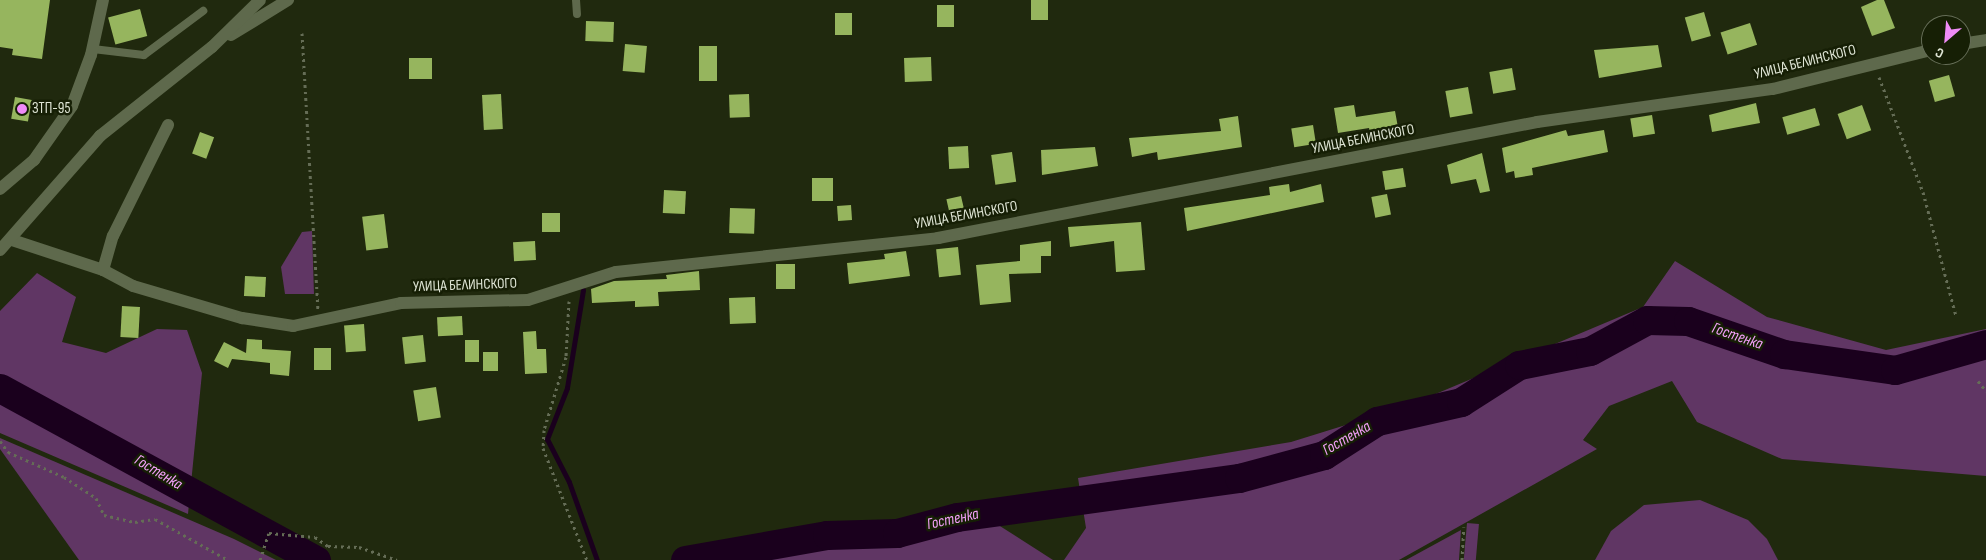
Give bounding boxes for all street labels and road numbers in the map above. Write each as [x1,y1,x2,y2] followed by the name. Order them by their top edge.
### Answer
[1752,41,1858,83] street label: УЛИЦА БЕЛИНСКОГО
[1310,120,1416,158] street label: УЛИЦА БЕЛИНСКОГО
[913,197,1019,233] street label: УЛИЦА БЕЛИНСКОГО
[413,274,517,296] street label: УЛИЦА БЕЛИНСКОГО

